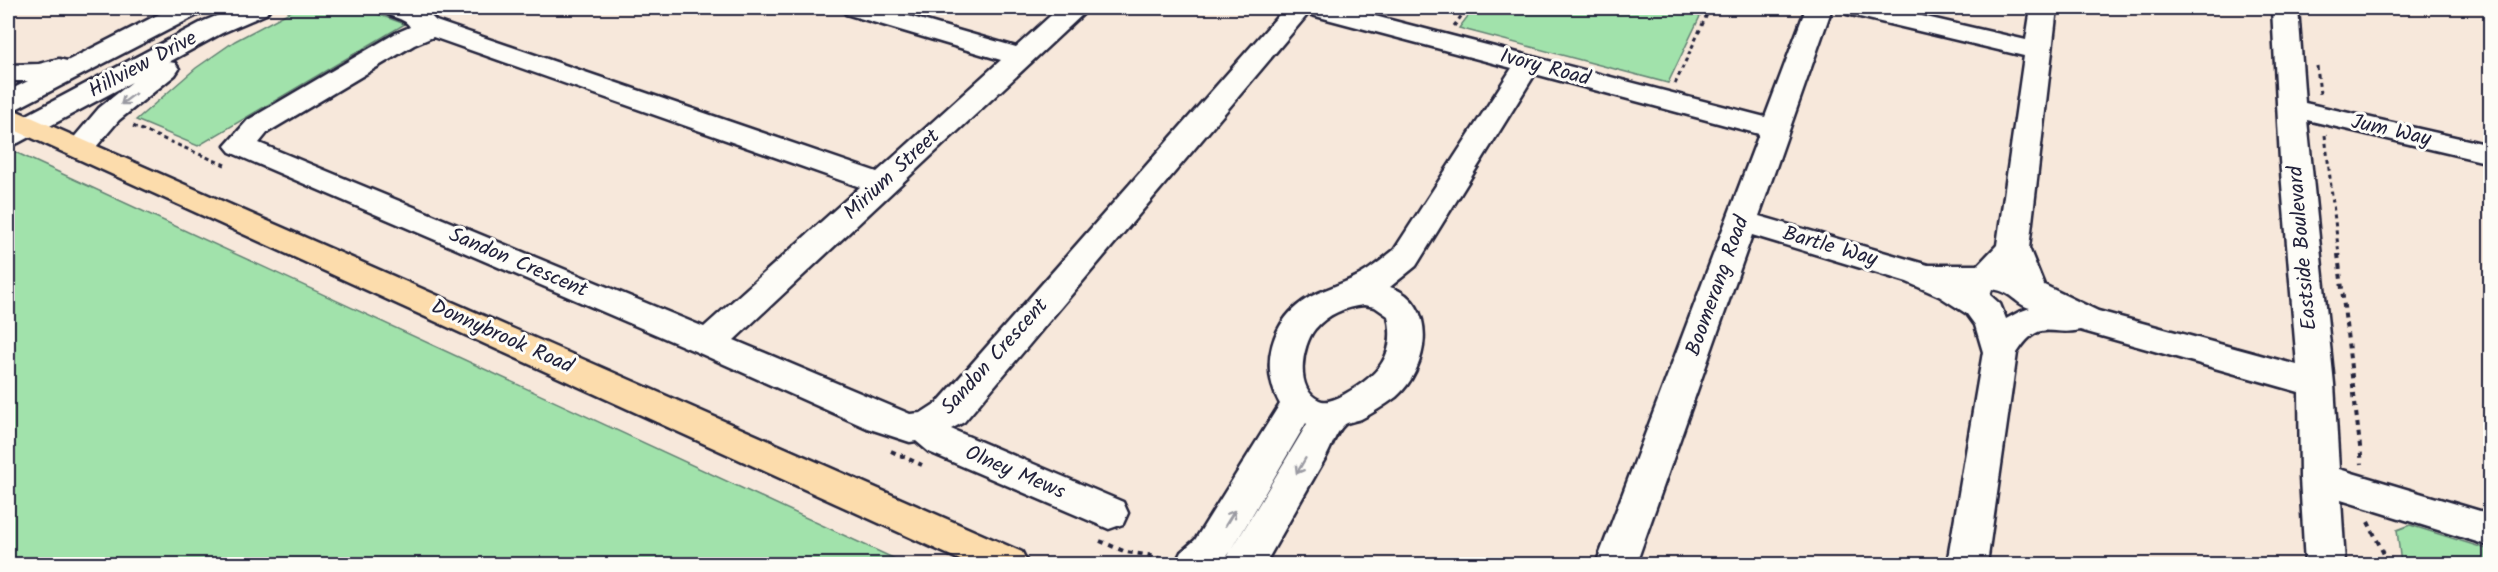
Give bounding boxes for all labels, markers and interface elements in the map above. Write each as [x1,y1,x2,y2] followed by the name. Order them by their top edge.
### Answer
[83,22,204,108] street label: Hillview Drive
[1496,40,1594,96] street label: Ivory Road
[121,93,137,105] one-way arrow
[2348,106,2434,156] street label: Jum Way
[836,121,949,229] street label: Mirium Street
[2279,164,2327,332] street label: Eastside Boulevard
[1677,211,1759,361] street label: Boomerang Road
[1779,218,1882,276] street label: Bartle Way
[444,219,593,307] street label: Sandon Crescent
[933,290,1057,423] street label: Sandon Crescent
[426,291,579,383] street label: Donnybrook Road
[960,437,1070,509] street label: Olney Mews
[1295,457,1307,474] one-way arrow
[1225,510,1237,527] one-way arrow

